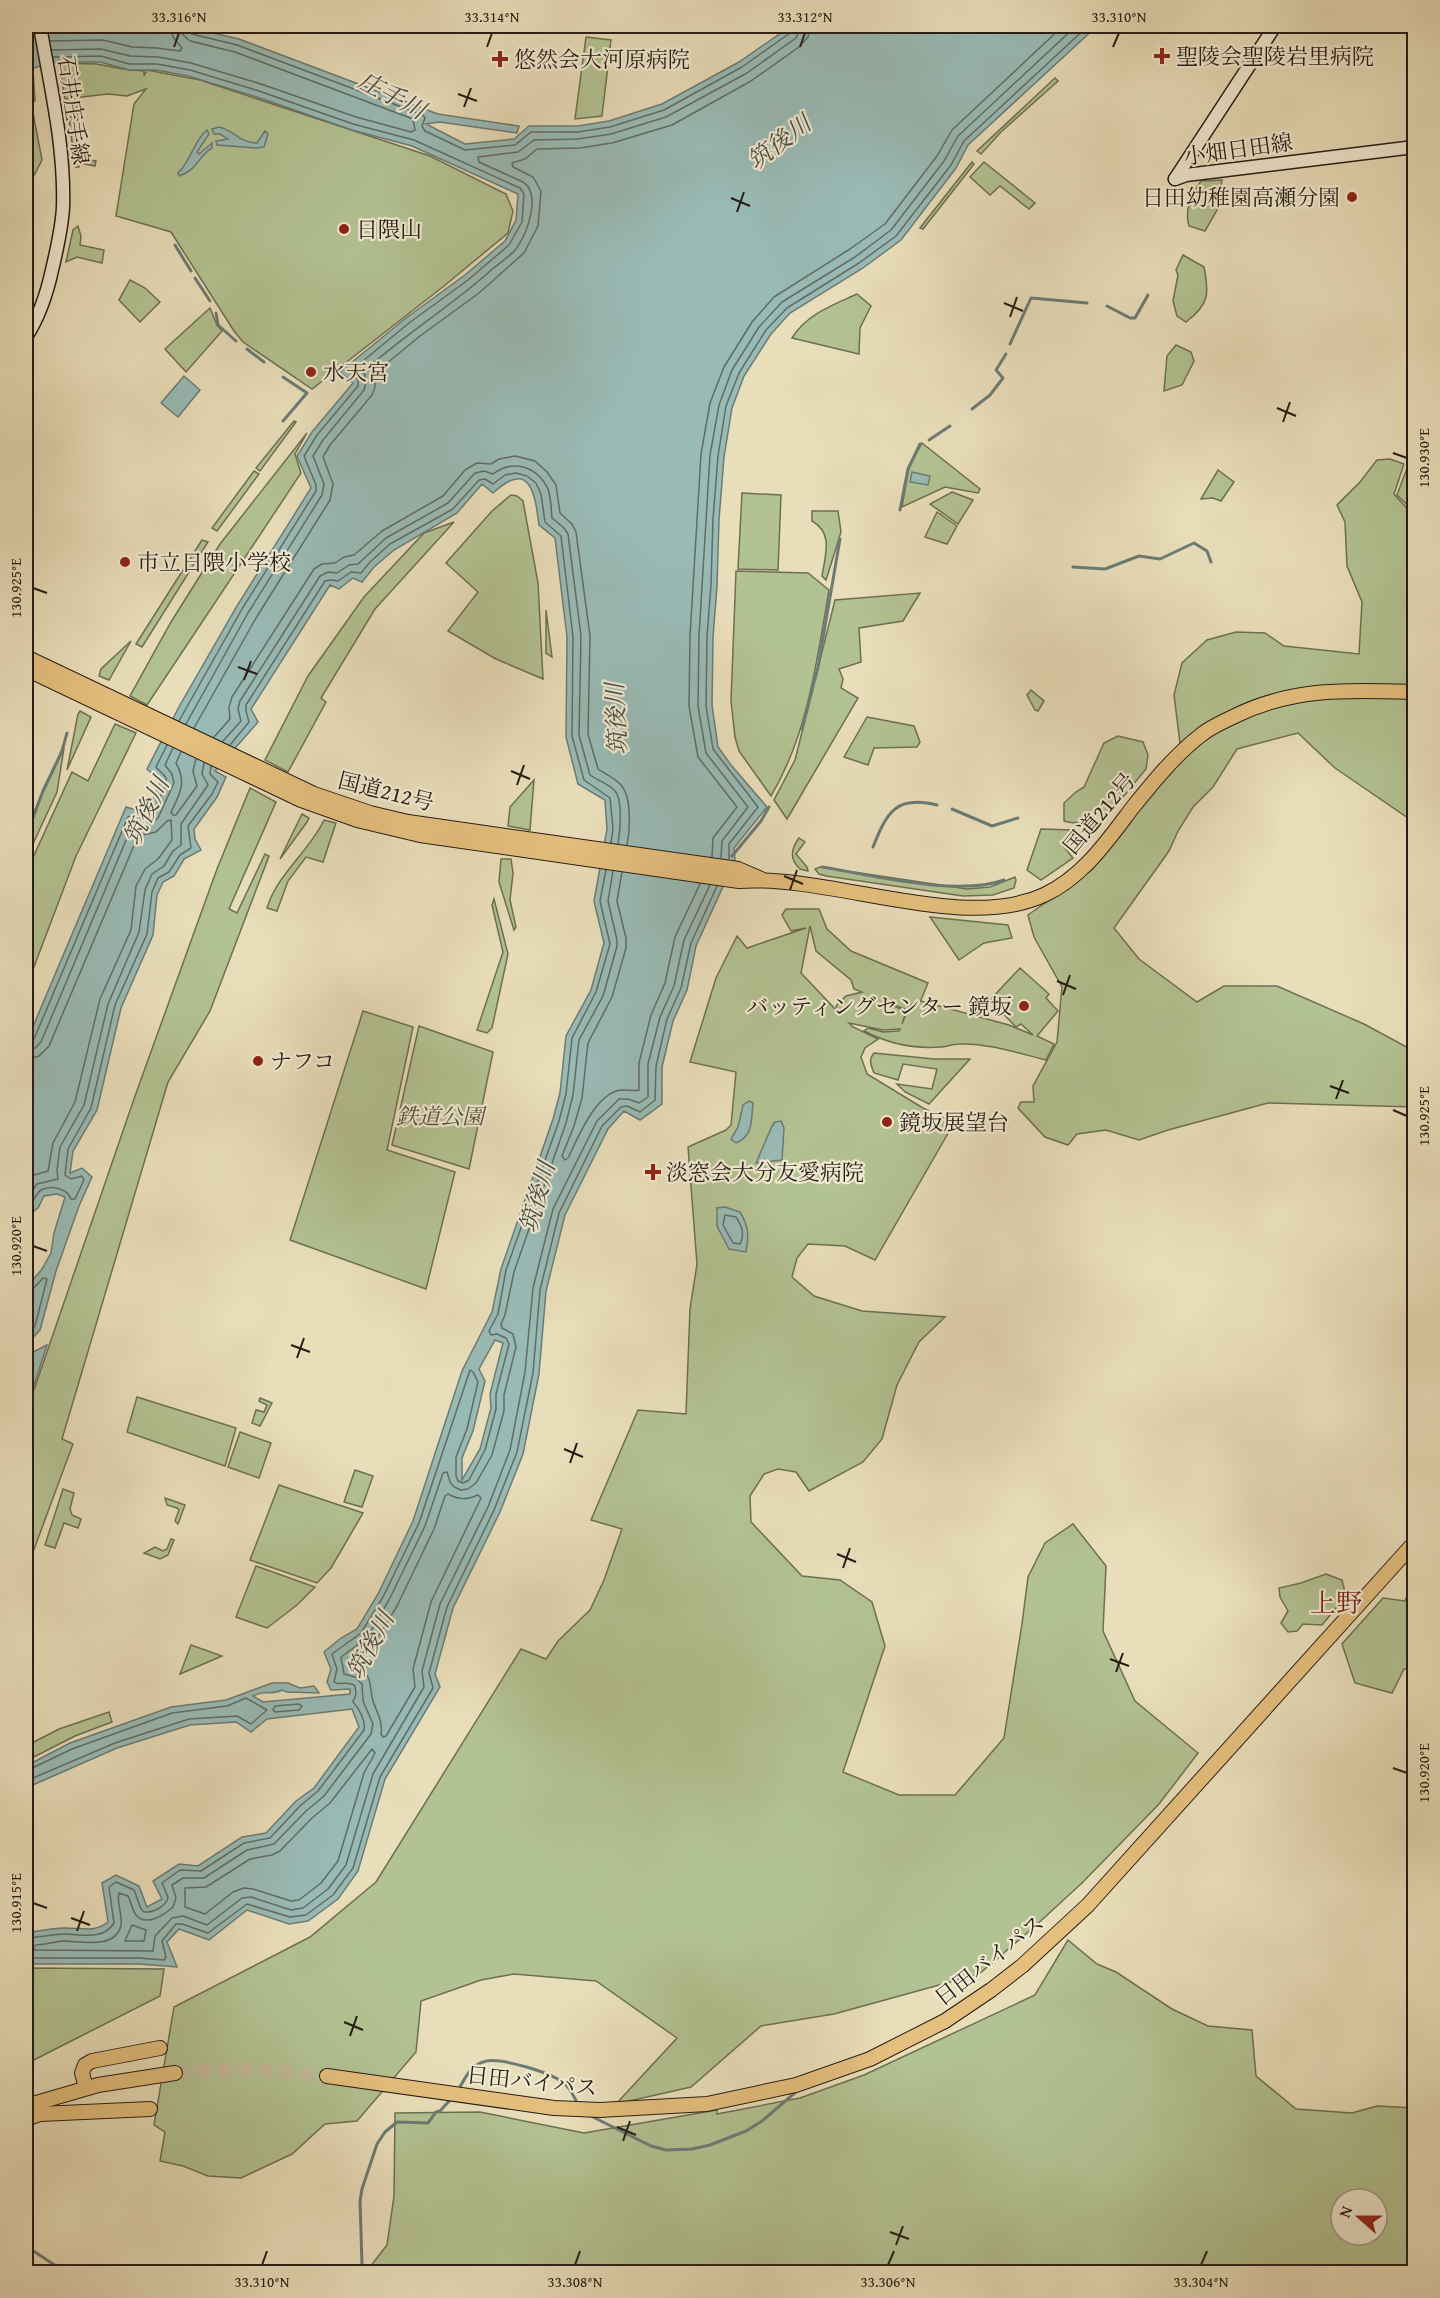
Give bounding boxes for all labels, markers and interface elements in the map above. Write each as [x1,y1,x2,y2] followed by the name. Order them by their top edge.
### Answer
[152,6,207,27] text: 33.316°N
[465,6,520,27] text: 33.314°N
[778,6,833,27] text: 33.312°N
[1092,6,1147,27] text: 33.310°N
[1176,40,1374,72] place label: 聖陵会聖陵岩里病院
[514,43,690,75] place label: 悠然会大河原病院
[1153,47,1171,65] marker: 聖陵会聖陵岩里病院
[491,50,509,68] marker: 悠然会大河原病院
[51,53,97,167] street label: 石井庄手線
[352,63,435,129] water label: 庄手川
[740,105,821,178] water label: 筑後川
[1181,126,1295,172] street label: 小畑日田線
[1142,181,1340,213] place label: 日田幼稚園高瀬分園
[1345,190,1359,204] marker: 日田幼稚園高瀬分園
[356,213,422,245] place label: 日隈山
[337,222,351,236] marker: 日隈山
[323,356,389,388] place label: 水天宮
[304,365,318,379] marker: 水天宮
[1413,428,1434,488] text: 130.930°E
[137,546,291,578] place label: 市立日隈小学校
[118,555,132,569] marker: 市立日隈小学校
[5,558,26,618] text: 130.925°E
[596,679,635,756] water label: 筑後川
[335,764,437,818] street label: 国道212号
[1055,765,1143,861] street label: 国道212号
[114,768,179,851] water label: 筑後川
[746,990,1012,1022] place label: バッティングセンター 鏡坂
[1017,999,1031,1013] marker: バッティングセンター 鏡坂
[270,1045,335,1077] place label: ナフコ
[251,1054,265,1068] marker: ナフコ
[1413,1086,1434,1146] text: 130.925°E
[396,1100,487,1132] park label: 鉄道公園
[899,1106,1009,1138] place label: 鏡坂展望台
[880,1115,894,1129] marker: 鏡坂展望台
[510,1155,565,1236] water label: 筑後川
[666,1156,864,1188] place label: 淡窓会大分友愛病院
[644,1163,662,1181] marker: 淡窓会大分友愛病院
[5,1216,26,1276] text: 130.920°E
[1310,1583,1362,1622] district label: 上野
[338,1602,404,1685] water label: 筑後川
[1413,1743,1434,1803] text: 130.920°E
[5,1873,26,1933] text: 130.915°E
[927,1907,1051,2013] street label: 日田バイパス
[465,2058,599,2104] street label: 日田バイパス
[1329,2187,1389,2247] north arrow
[1332,2202,1358,2221] text: N
[235,2271,290,2292] text: 33.310°N
[548,2271,603,2292] text: 33.308°N
[861,2271,916,2292] text: 33.306°N
[1174,2271,1229,2292] text: 33.304°N

